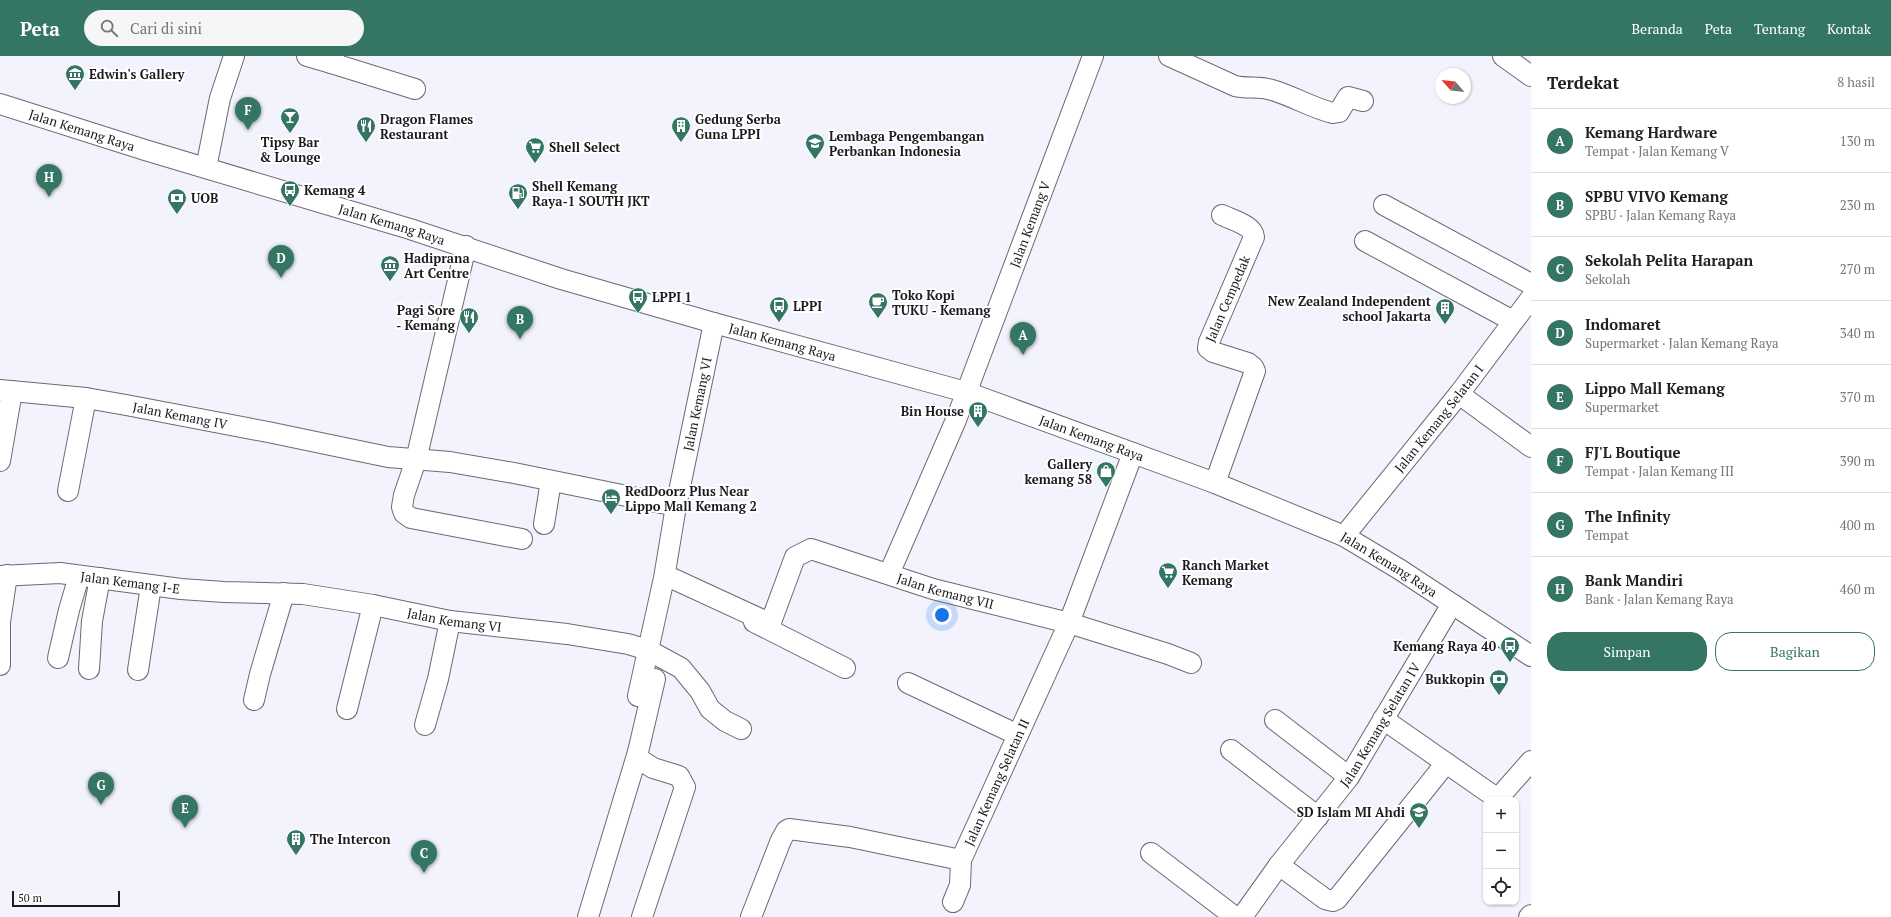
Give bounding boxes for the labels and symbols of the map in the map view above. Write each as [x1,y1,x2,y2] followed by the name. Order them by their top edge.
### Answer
[64,63,86,91] museum icon: Edwin's Gallery
[89,65,186,83] place label: Edwin's Gallery
[1435,68,1471,104] north arrow
[235,97,261,130] pin: F
[27,105,138,155] street label: Jalan Kemang Raya
[279,106,301,134] bar icon: Tipsy Bar & Lounge
[380,110,473,143] place label: Dragon Flames Restaurant
[695,110,782,143] place label: Gedung Serba Guna LPPI
[355,115,377,143] restaurant icon: Dragon Flames Restaurant
[670,115,692,143] building icon: Gedung Serba Guna LPPI
[829,127,985,160] place label: Lembaga Pengembangan Perbankan Indonesia
[804,132,826,160] school or university icon: Lembaga Pengembangan Perbankan Indonesia
[259,133,321,166] place label: Tipsy Bar & Lounge
[524,136,546,164] supermarket icon: Shell Select
[549,138,621,156] place label: Shell Select
[36,164,62,197] pin: H
[532,177,650,210] place label: Shell Kemang Raya-1 SOUTH JKT
[279,179,301,207] bus stop icon: Kemang 4
[1005,179,1054,270] street label: Jalan Kemang V
[304,181,366,199] place label: Kemang 4
[507,182,529,210] fuel station icon: Shell Kemang Raya-1 SOUTH JKT
[166,187,188,215] bank icon: UOB
[191,189,219,207] place label: UOB
[337,199,448,249] street label: Jalan Kemang Raya
[268,245,294,278] pin: D
[404,249,470,282] place label: Hadiprana Art Centre
[1201,252,1254,345] street label: Jalan Cempedak
[379,254,401,282] museum icon: Hadiprana Art Centre
[627,286,649,314] bus stop icon: LPPI 1
[892,286,991,319] place label: Toko Kopi TUKU - Kemang
[652,288,692,306] place label: LPPI 1
[867,291,889,319] cafe icon: Toko Kopi TUKU - Kemang
[1268,292,1432,325] place label: New Zealand Independent school Jakarta
[768,295,790,323] bus stop icon: LPPI
[793,297,822,315] place label: LPPI
[1434,297,1456,325] building icon: New Zealand Independent school Jakarta
[396,301,456,334] place label: Pagi Sore - Kemang
[458,306,480,334] restaurant icon: Pagi Sore - Kemang
[507,306,533,339] pin: B
[727,319,839,365] street label: Jalan Kemang Raya
[1010,322,1036,355] pin: A
[679,355,716,453] street label: Jalan Kemang VI
[1390,361,1487,476] street label: Jalan Kemang Selatan I
[131,397,229,433] street label: Jalan Kemang IV
[967,400,989,428] building icon: Bin House
[901,402,964,420] place label: Bin House
[1037,411,1147,465] street label: Jalan Kemang Raya
[1024,455,1093,488] place label: Gallery kemang 58
[1095,460,1117,488] shop icon: Gallery kemang 58
[625,482,757,515] place label: RedDoorz Plus Near Lippo Mall Kemang 2
[600,487,622,515] hotel icon: RedDoorz Plus Near Lippo Mall Kemang 2
[1338,527,1441,601] street label: Jalan Kemang Raya
[1182,556,1270,589] place label: Ranch Market Kemang
[1157,561,1179,589] supermarket icon: Ranch Market Kemang
[80,567,181,598] street label: Jalan Kemang I-E
[895,569,996,613] street label: Jalan Kemang VII
[406,603,503,636] street label: Jalan Kemang VI
[932,605,952,625] your location
[1499,635,1521,663] bus stop icon: Kemang Raya 40
[1393,637,1497,655] place label: Kemang Raya 40
[1336,659,1424,791] street label: Jalan Kemang Selatan IV
[1488,668,1510,696] bank icon: Bukkopin
[1425,670,1486,688] place label: Bukkopin
[960,716,1033,849] street label: Jalan Kemang Selatan II
[88,772,114,805] pin: G
[172,795,198,828] pin: E
[1408,801,1430,829] school or university icon: SD Islam MI Ahdi
[1297,803,1405,821] place label: SD Islam MI Ahdi
[285,828,307,856] building icon: The Intercon
[310,830,391,848] place label: The Intercon
[411,840,437,873] pin: C
[12,889,120,908] scale bar

